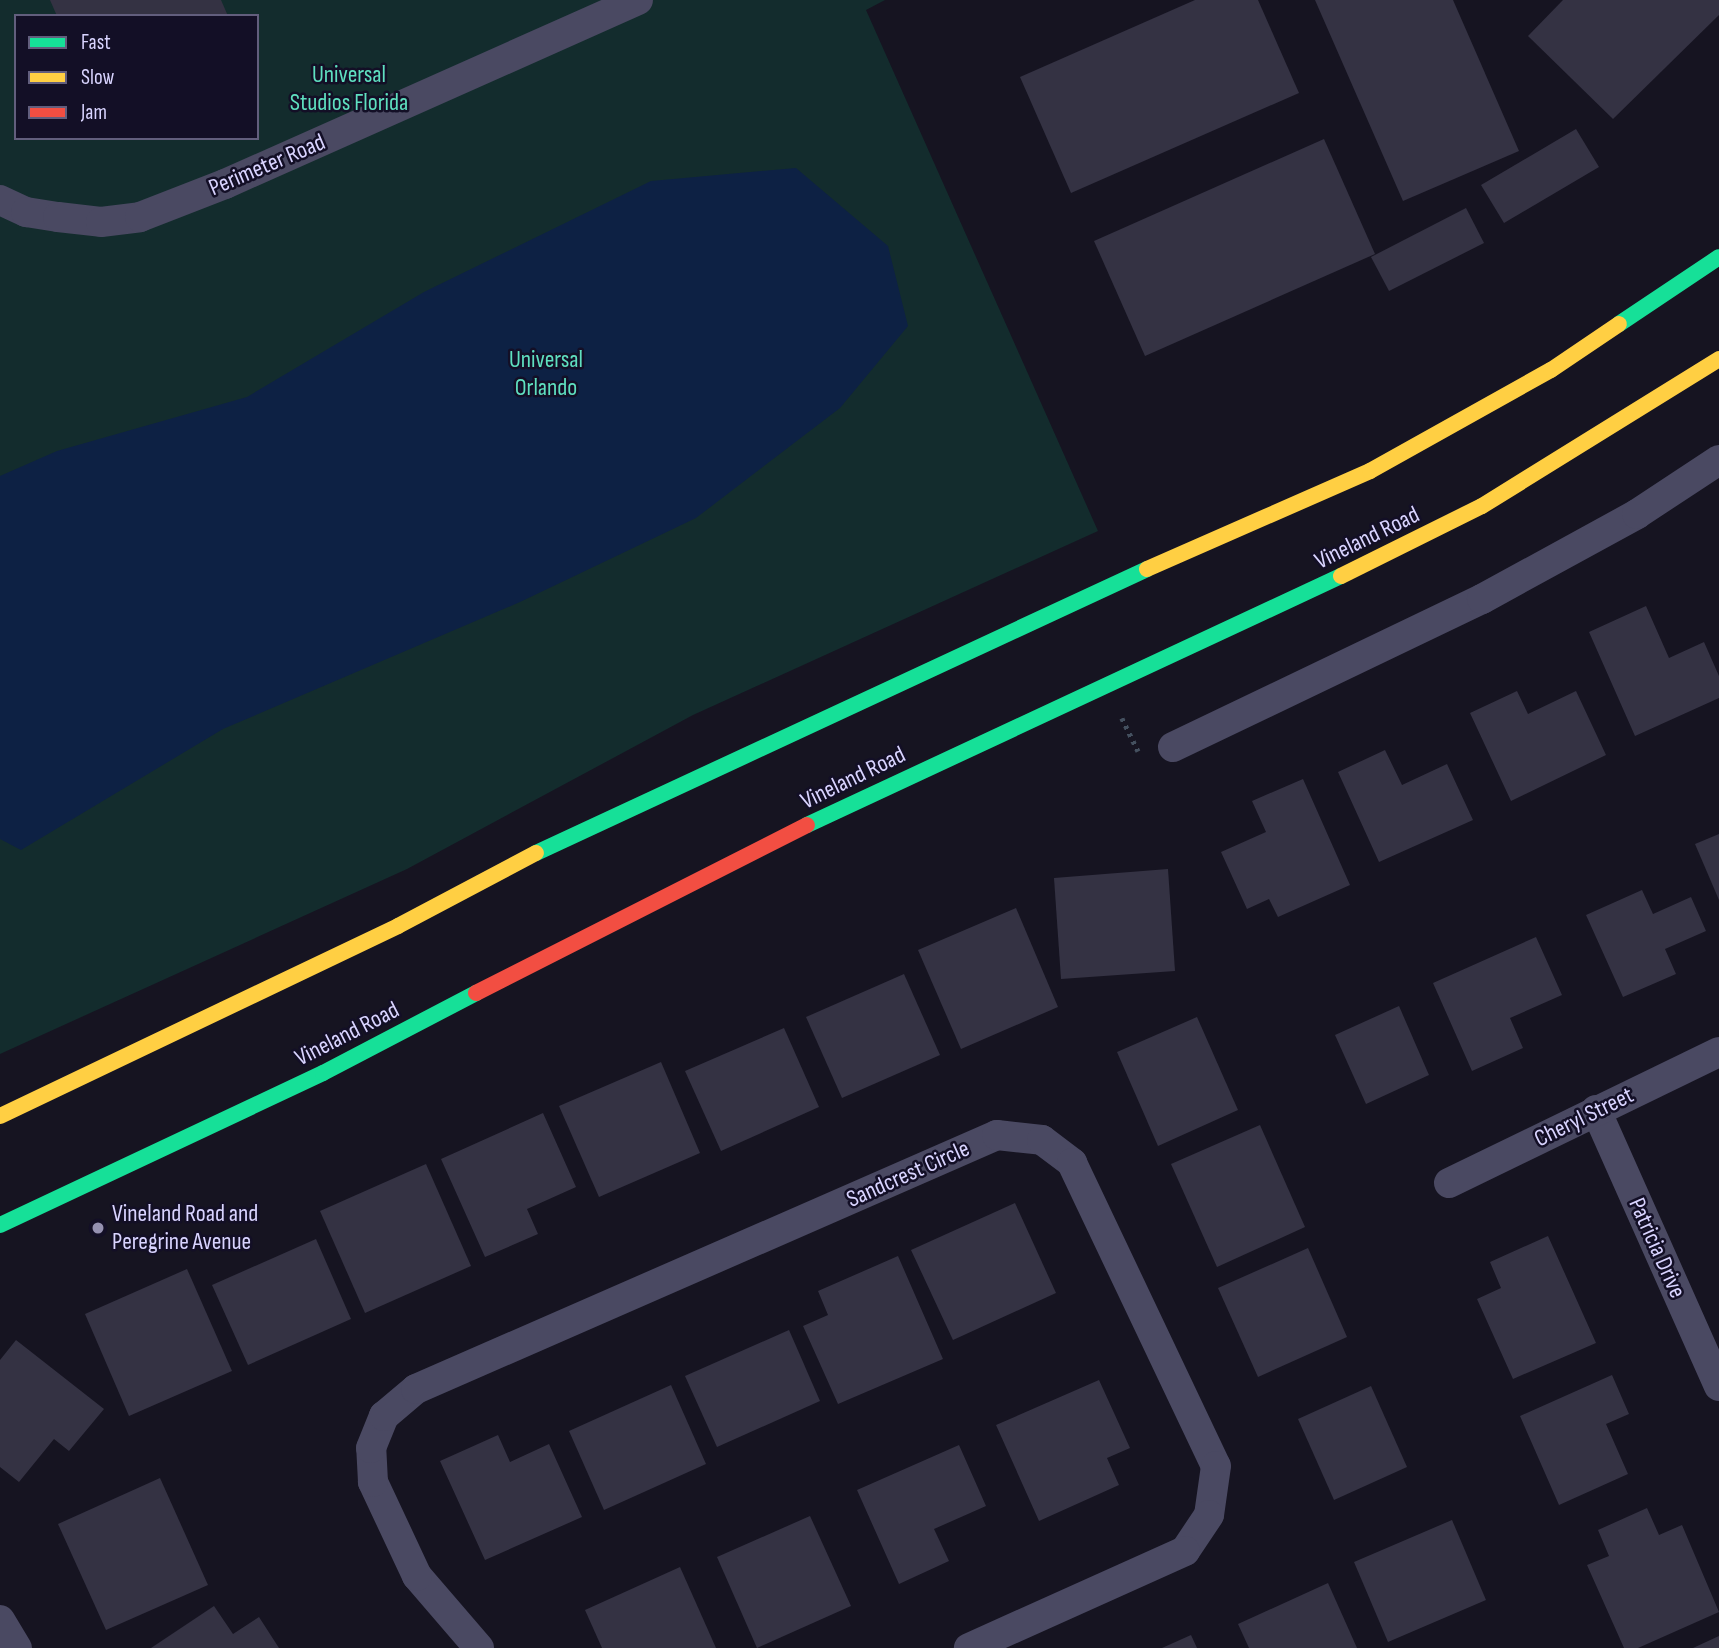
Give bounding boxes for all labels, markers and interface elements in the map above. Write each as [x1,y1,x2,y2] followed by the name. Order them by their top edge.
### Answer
[14,14,259,140] legend
[81,30,111,55] text: Fast
[290,61,408,117] park label: Universal Studios Florida
[81,65,114,90] text: Slow
[81,100,107,125] text: Jam
[204,128,330,202] street label: Perimeter Road
[509,346,583,402] park label: Universal Orlando
[1310,500,1424,576] street label: Vineland Road
[796,740,910,816] street label: Vineland Road
[290,996,404,1072] street label: Vineland Road
[1530,1081,1638,1153] street label: Cheryl Street
[842,1134,974,1214] street label: Sandcrest Circle
[1622,1193,1692,1303] street label: Patricia Drive
[112,1200,258,1256] place label: Vineland Road and Peregrine Avenue
[90,1220,106,1236] marker: Vineland Road and Peregrine Avenue

